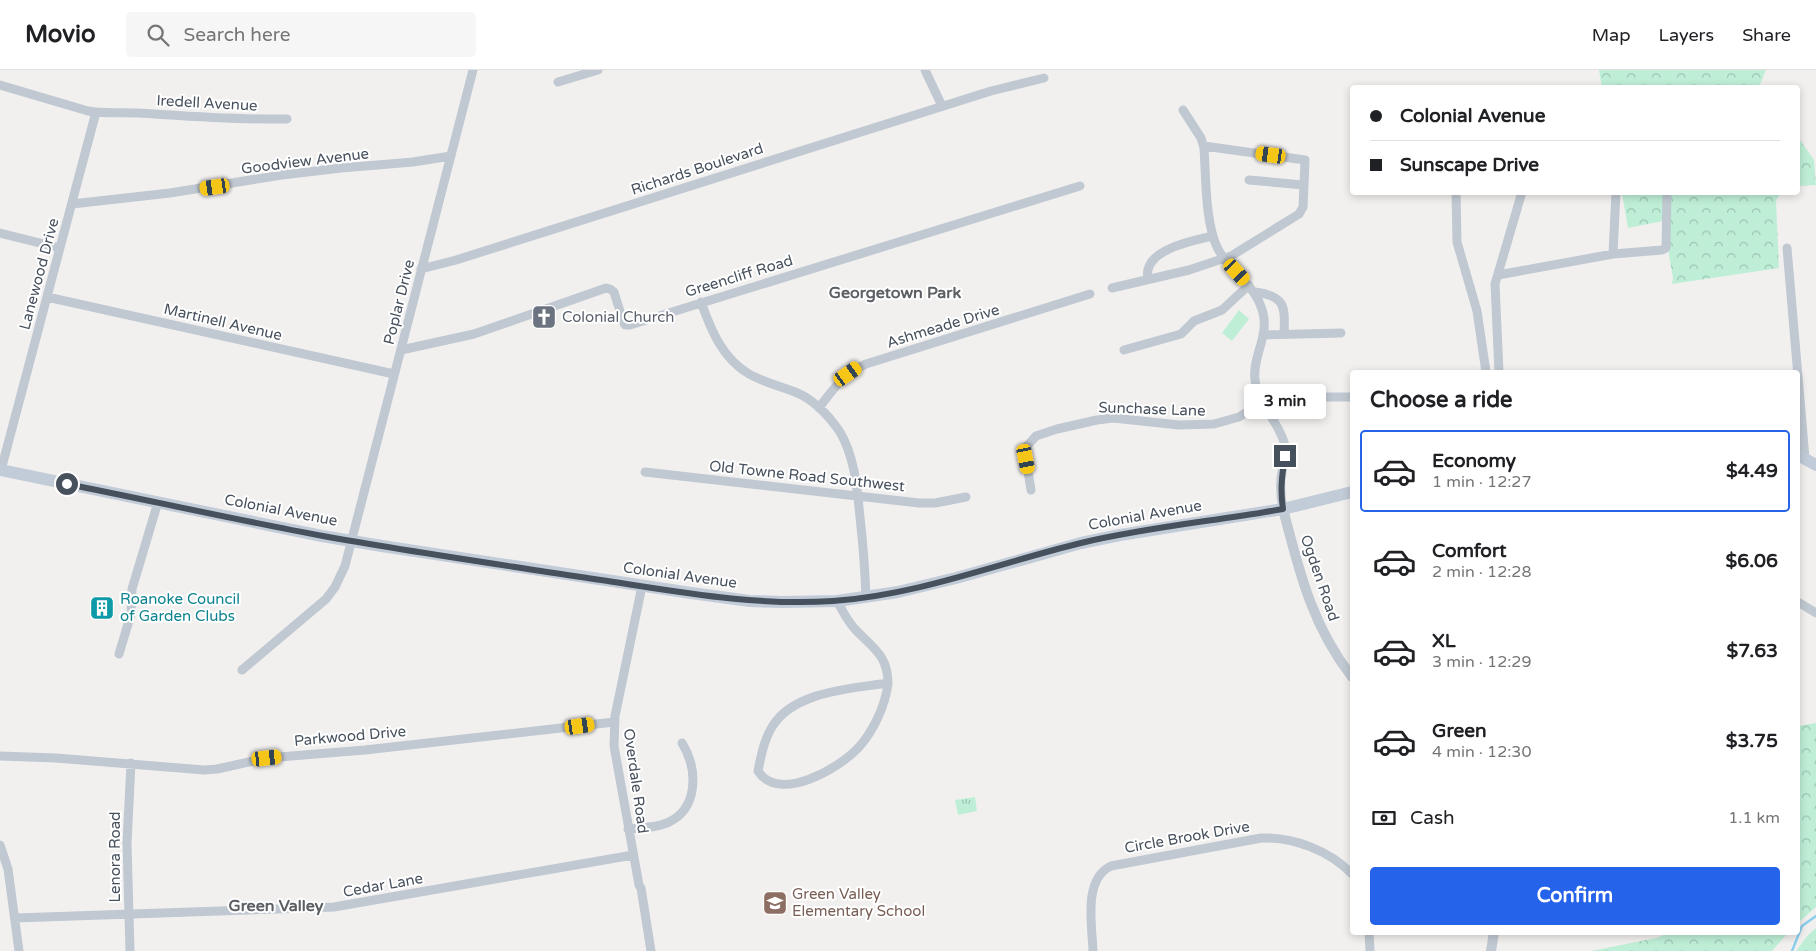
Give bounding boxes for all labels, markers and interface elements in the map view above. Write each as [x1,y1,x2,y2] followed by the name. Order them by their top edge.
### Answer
[126,12,476,57] search box
[25,20,96,49] text: Movio
[144,21,172,49] icon: search
[184,24,290,46] text: Search here
[1592,24,1631,46] text: Map
[1659,24,1714,46] text: Layers
[1742,24,1791,46] text: Share
[156,91,258,115] street label: Iredell Avenue
[1400,105,1545,127] text: Colonial Avenue
[629,139,765,199] street label: Richards Boulevard
[240,144,370,178] street label: Goodview Avenue
[1255,145,1286,165] car
[1400,154,1539,176] text: Sunscape Drive
[199,177,230,197] car
[15,216,63,332] street label: Lanewood Drive
[683,251,795,301] street label: Greencliff Road
[1221,256,1252,288] car
[380,258,418,346] street label: Poplar Drive
[829,283,961,303] district label: Georgetown Park
[162,300,284,344] street label: Martinell Avenue
[884,300,1002,352] street label: Ashmeade Drive
[531,304,557,330] church icon: Colonial Church
[562,308,674,326] place label: Colonial Church
[831,359,864,389] car
[1244,384,1326,418] callout: 3 min
[1370,387,1513,413] text: Choose a ride
[1264,391,1306,411] text: 3 min
[1098,398,1206,420] street label: Sunchase Lane
[1015,443,1036,475] car
[1274,445,1296,467] route end
[1372,449,1417,494] icon: car
[1432,450,1516,472] text: Economy
[708,457,906,495] street label: Old Towne Road Southwest
[1726,460,1778,482] text: $4.49
[1432,472,1531,492] text: 1 min · 12:27
[56,473,78,495] route start
[223,490,339,530] street label: Colonial Avenue
[1087,496,1203,534] street label: Colonial Avenue
[1297,532,1343,624] street label: Ogden Road
[1372,539,1417,584] icon: car
[1432,540,1506,562] text: Comfort
[1726,550,1778,572] text: $6.06
[622,558,738,592] street label: Colonial Avenue
[1432,562,1531,582] text: 2 min · 12:28
[120,590,240,625] place label: Roanoke Council of Garden Clubs
[89,595,115,621] building icon: Roanoke Council of Garden Clubs
[1372,629,1417,674] icon: car
[1432,630,1456,652] text: XL
[1727,640,1778,662] text: $7.63
[1432,652,1531,672] text: 3 min · 12:29
[564,716,595,736] car
[1372,719,1417,764] icon: car
[1432,720,1486,742] text: Green
[293,722,407,750] street label: Parkwood Drive
[620,727,652,835] street label: Overdale Road
[1726,730,1778,752] text: $3.75
[1432,742,1531,762] text: 4 min · 12:30
[251,749,282,767] car
[1370,804,1398,832] icon: cash
[1410,807,1455,829] text: Cash
[1728,808,1780,828] text: 1.1 km
[106,811,124,903] street label: Lenora Road
[1123,817,1251,857] street label: Circle Brook Drive
[1370,867,1780,925] button: Confirm
[342,869,424,901] street label: Cedar Lane
[792,885,925,920] place label: Green Valley Elementary School
[762,890,788,916] school or university icon: Green Valley Elementary School
[229,896,324,916] district label: Green Valley

